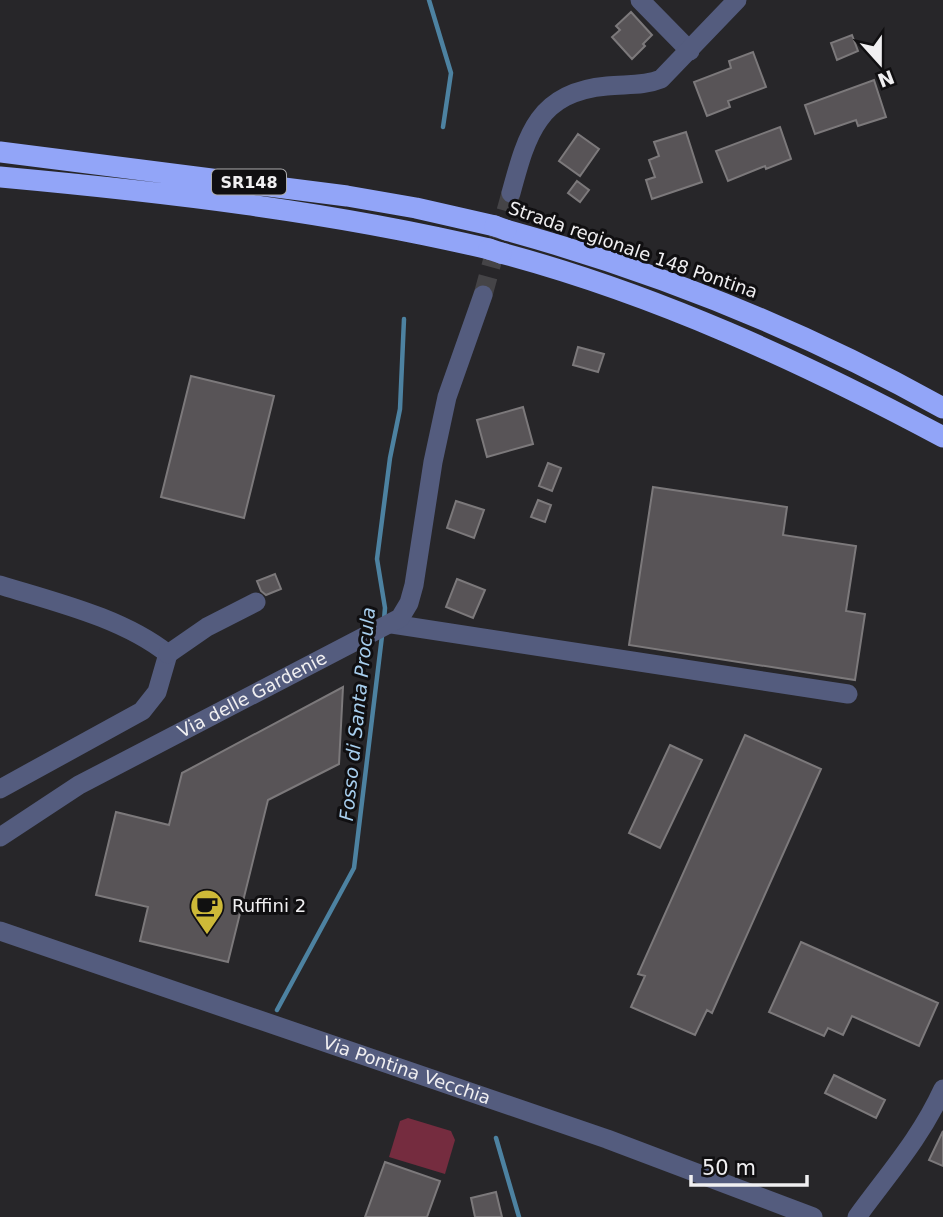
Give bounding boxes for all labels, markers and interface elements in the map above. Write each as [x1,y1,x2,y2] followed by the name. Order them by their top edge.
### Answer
[845,28,915,98] north arrow
[875,66,897,92] text: N
[212,170,286,194] road number: SR148
[506,197,760,302] street label: Strada regionale 148 Pontina
[335,606,379,822] water label: Fosso di Santa Procula
[174,647,330,742] street label: Via delle Gardenie
[188,887,226,936] cafe icon: Ruffini 2
[232,895,306,916] place label: Ruffini 2
[320,1031,494,1108] street label: Via Pontina Vecchia
[691,1144,806,1188] scale bar
[702,1156,756,1180] text: 50 m

